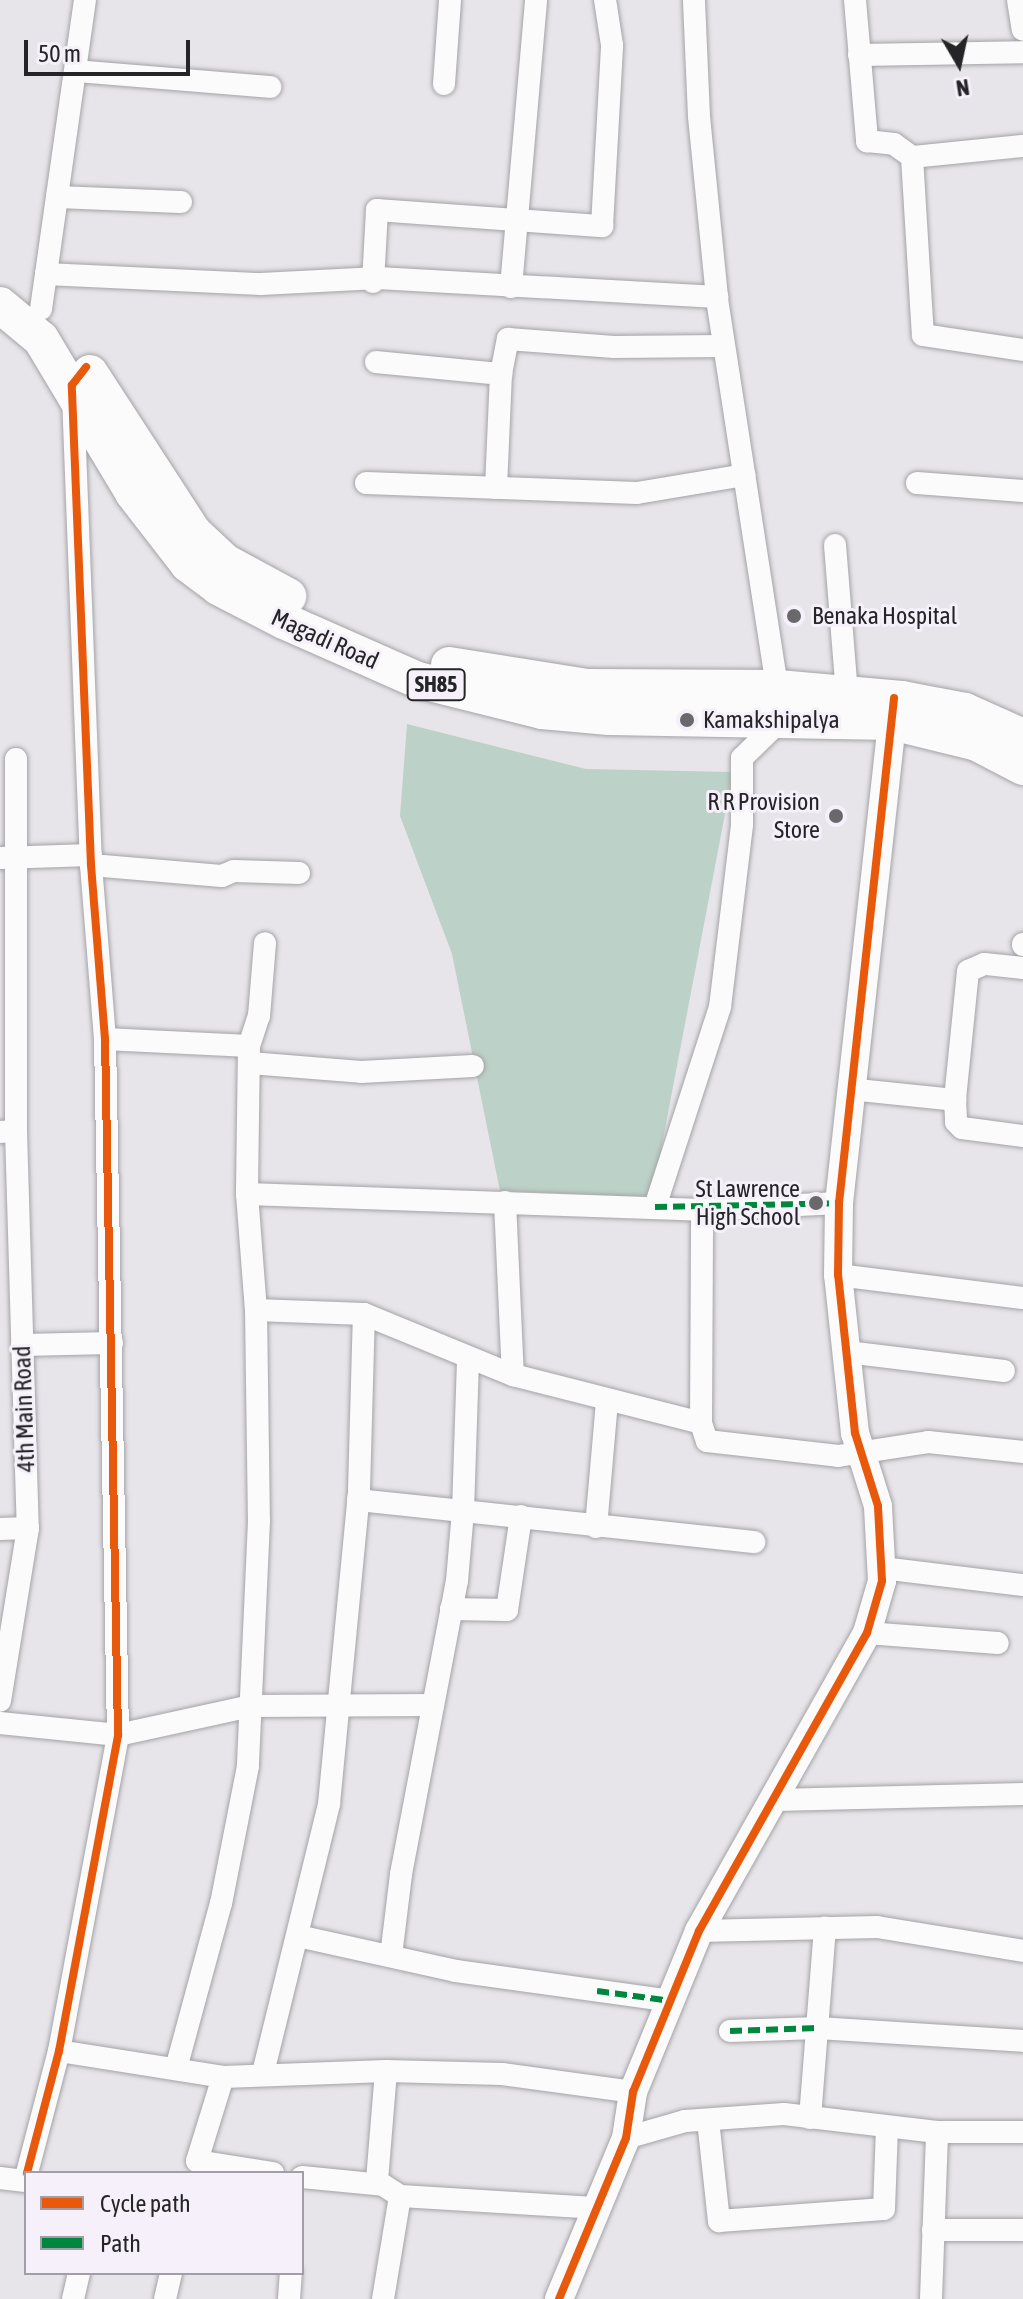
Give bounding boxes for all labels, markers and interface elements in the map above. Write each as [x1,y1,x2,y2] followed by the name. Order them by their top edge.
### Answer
[28,24,194,74] scale bar
[919,24,999,104] north arrow
[38,40,81,67] text: 50 m
[954,74,971,102] text: N
[812,602,957,630] place label: Benaka Hospital
[267,603,383,675] street label: Magadi Road
[783,605,805,627] marker: Benaka Hospital
[406,667,466,703] road number: SH85
[703,706,840,734] place label: Kamakshipalya
[678,711,696,729] marker: Kamakshipalya
[707,788,820,844] place label: R R Provision Store
[827,807,845,825] marker: R R Provision Store
[696,1175,800,1231] place label: St Lawrence High School
[807,1194,825,1212] marker: St Lawrence High School
[7,1345,41,1473] street label: 4th Main Road
[24,2171,304,2275] legend
[100,2190,191,2217] text: Cycle path
[100,2230,141,2257] text: Path

